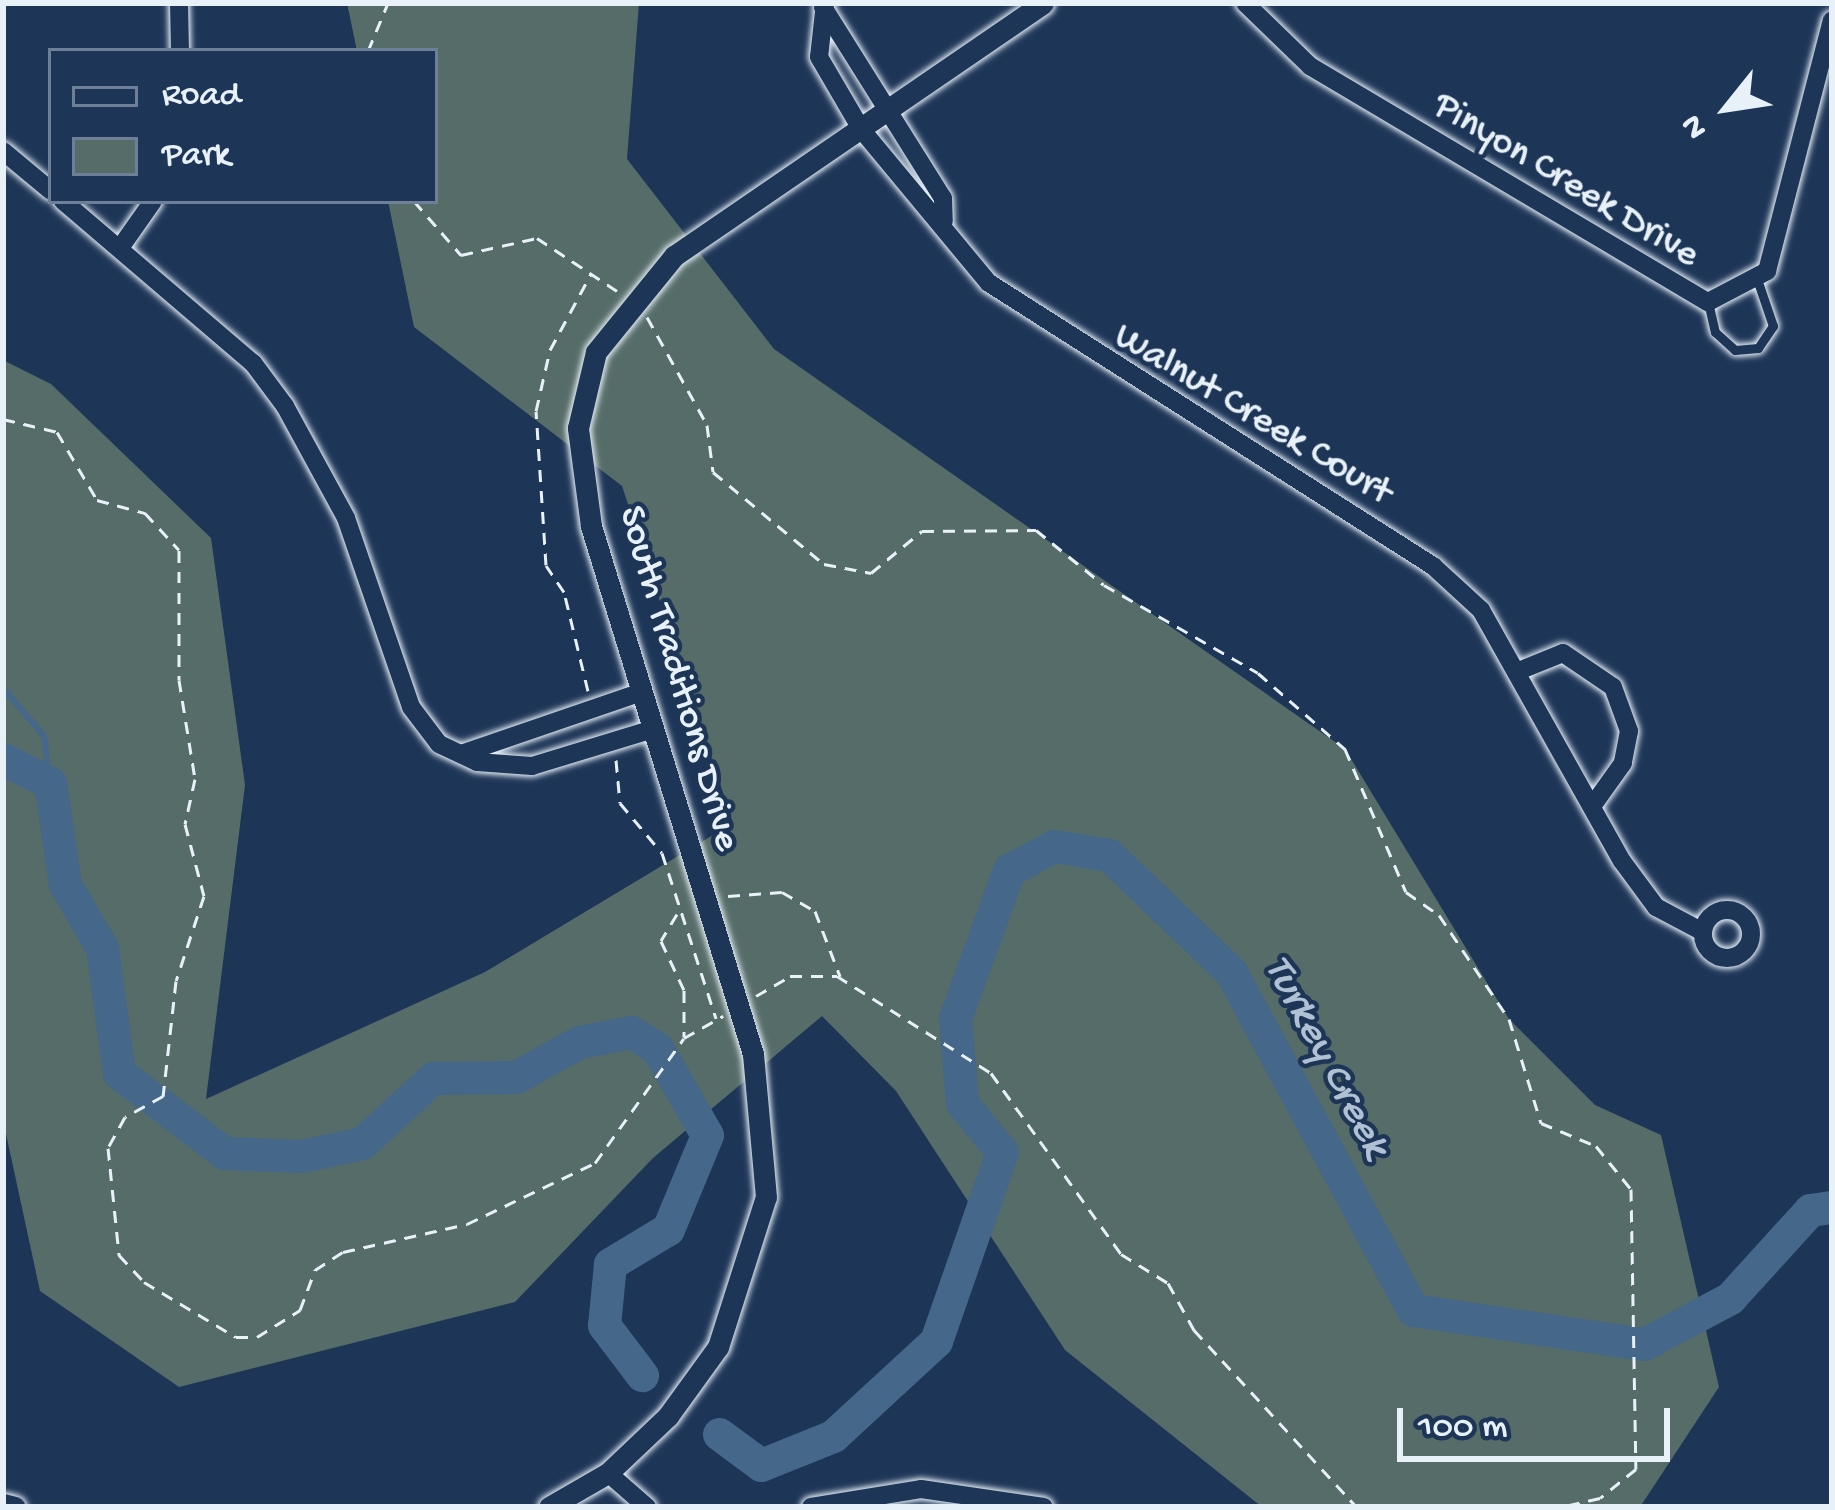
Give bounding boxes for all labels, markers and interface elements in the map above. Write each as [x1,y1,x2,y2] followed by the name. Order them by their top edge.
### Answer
[48,48,438,204] legend
[1667,48,1787,168] north arrow
[162,75,241,118] text: Road
[1423,84,1707,280] street label: Pinyon Creek Drive
[1674,107,1718,145] text: N
[162,135,231,178] text: Park
[1104,314,1400,518] street label: Walnut Creek Court
[605,501,749,857] street label: South Traditions Drive
[1250,948,1398,1168] water label: Turkey Creek
[1403,1384,1676,1458] scale bar
[1418,1407,1508,1450] text: 100 m

